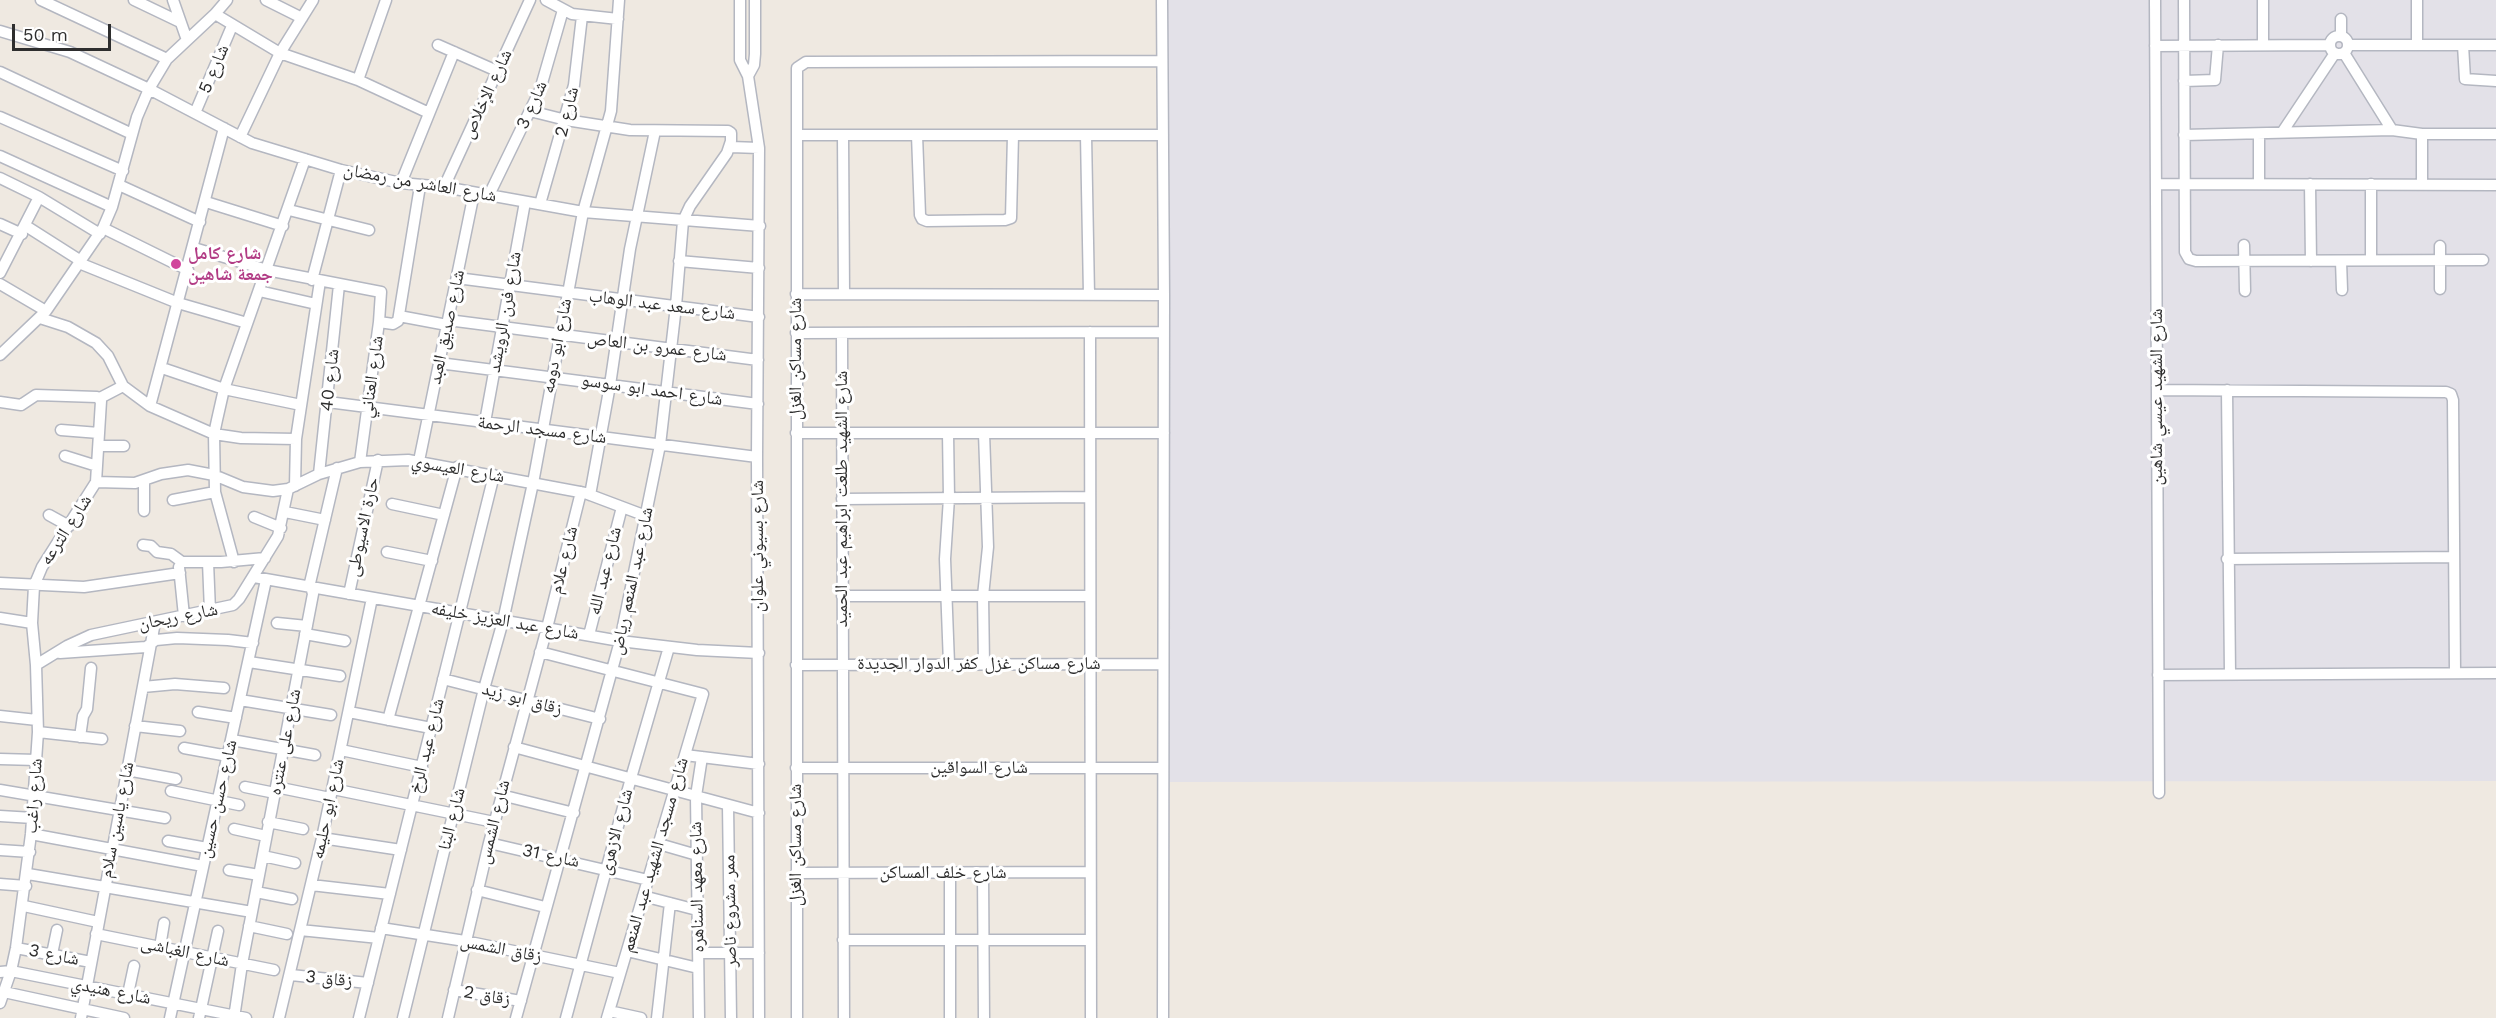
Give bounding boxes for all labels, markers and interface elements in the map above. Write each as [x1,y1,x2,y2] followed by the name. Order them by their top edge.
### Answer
[15,12,114,50] scale bar
[23,24,68,45] text: 50 m
[194,41,234,97] street label: شارع 5
[457,46,517,142] street label: شارع الإخلاص
[512,77,552,133] street label: شارع 3
[550,85,584,139] street label: شارع 2
[342,159,498,207] street label: شارع العاشر من رمضان
[188,243,273,286] place label: شارع كامل جمعة شاهين
[484,250,526,374] street label: شارع فرن الرويشد
[169,257,183,271] marker: شارع كامل جمعة شاهين
[424,268,470,386] street label: شارع صديق العبد
[588,285,736,325] street label: شارع سعد عبد الوهاب
[537,297,577,395] street label: شارع ابو دومه
[785,298,807,420] street label: شارع مساكن الغزل
[2146,309,2168,485] street label: شارع الشهيد عيسي شاهين
[586,328,728,366] street label: شارع عمرو بن العاص
[356,334,388,420] street label: شارع العناني
[316,348,344,412] street label: شارع 40
[580,369,724,411] street label: شارع احمد ابو سوسو
[831,371,853,627] street label: شارع الشهيد طلعت ابراهيم عبد الحميد
[476,411,608,449] street label: شارع مسجد الرحمة
[410,450,506,488] street label: شارع العيسوي
[342,475,384,579] street label: حارة الاسيوطى
[747,480,769,612] street label: شارع بسيوني علوان
[35,491,97,569] street label: شارع الترعه
[606,505,658,657] street label: شارع عبد المنعم رياض
[545,524,583,596] street label: شارع علام
[584,525,626,617] street label: شارع عبد الله
[430,597,580,645] street label: شارع عبد العزيز خليفه
[136,599,220,635] street label: شارع ريحان
[857,653,1101,675] street label: شارع مساكن غزل كفر الدوار الجديدة
[479,678,565,720] street label: زقاق ابو زيد
[264,687,306,797] street label: شارع على عنتره
[405,696,449,796] street label: شارع عيد الرخ
[194,738,242,860] street label: شارع حسن حسين
[617,755,693,955] street label: شارع مسجد الشهيد عبد المنعم
[307,757,349,861] street label: شارع ابو حليمه
[930,757,1028,779] street label: شارع السواقين
[21,758,47,834] street label: شارع راغب
[95,760,139,880] street label: شارع ياسين سلام
[473,778,515,866] street label: شارع الشمس
[785,784,807,906] street label: شارع مساكن الغزل
[434,786,470,852] street label: شارع البنا
[594,786,638,878] street label: شارع الازهرى
[685,821,709,953] street label: شارع معهد السناهره
[520,839,582,873] street label: شارع 31
[718,854,742,968] street label: ممر مشروع ناصر
[879,862,1007,884] street label: شارع خلف المساكن
[458,931,544,967] street label: زقاق الشمس
[139,932,231,972] street label: شارع الغباشى
[27,940,81,970] street label: شارع 3
[304,966,354,992] street label: زقاق 3
[69,973,153,1009] street label: شارع هنيدي
[462,981,512,1011] street label: زقاق 2

